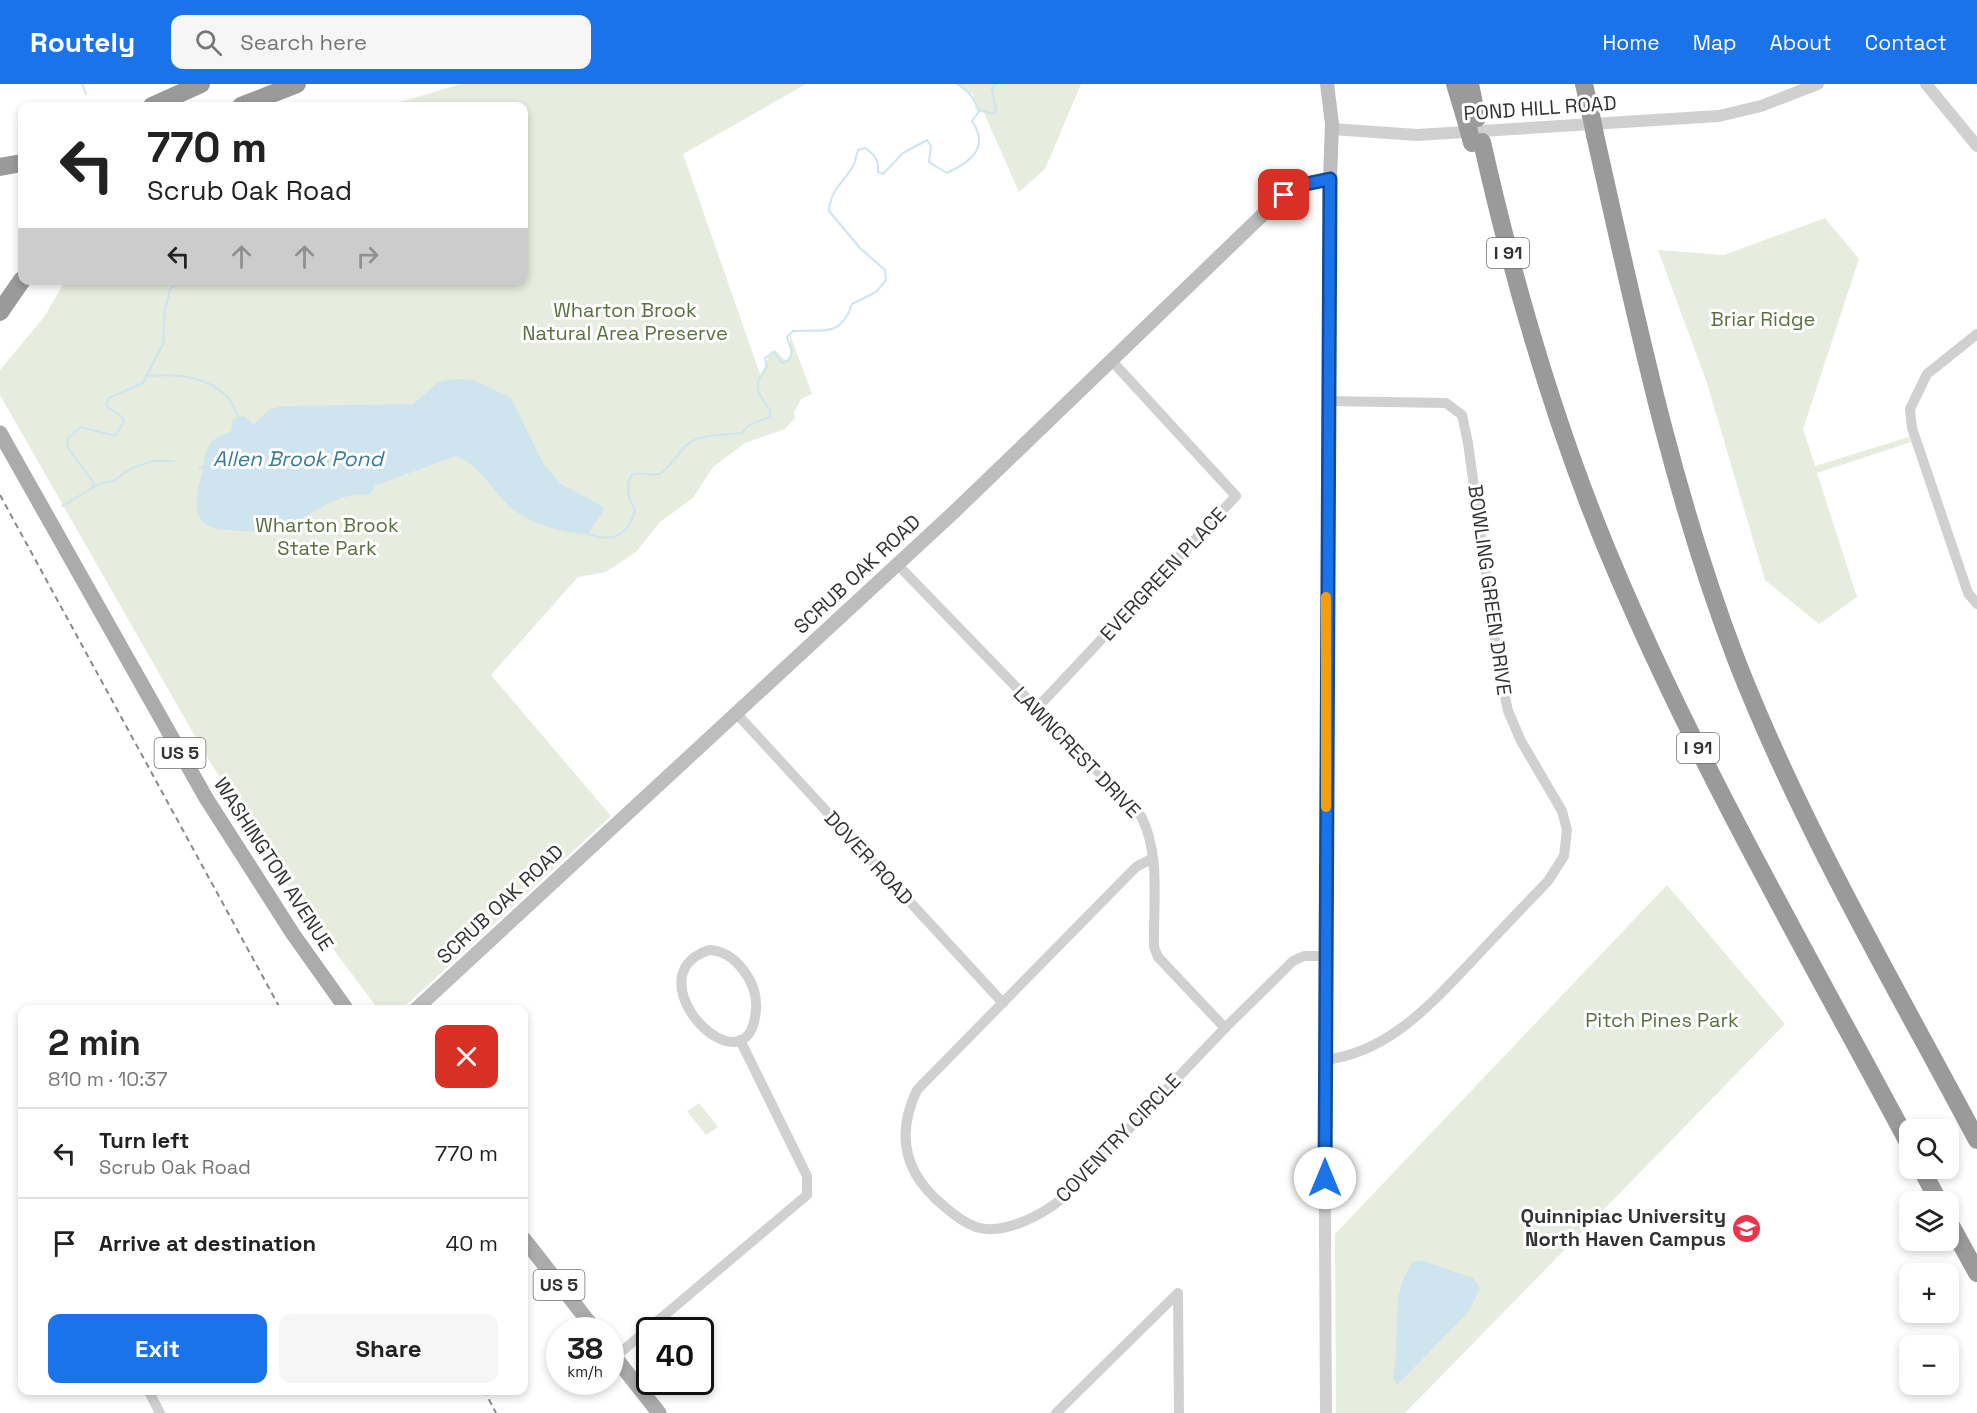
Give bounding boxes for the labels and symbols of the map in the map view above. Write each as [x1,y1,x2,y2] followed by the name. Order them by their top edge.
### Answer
[1463,90,1617,126] street label: POND HILL ROAD
[1258,169,1309,220] pin
[1487,238,1529,268] road number: I 91
[522,297,728,346] park label: Wharton Brook Natural Area Preserve
[1711,306,1815,332] park label: Briar Ridge
[213,445,385,472] water label: Allen Brook Pond
[1462,483,1518,697] street label: BOWLING GREEN DRIVE
[1094,502,1232,646] street label: EVERGREEN PLACE
[788,508,926,640] street label: SCRUB OAK ROAD
[255,512,399,561] park label: Wharton Brook State Park
[1008,681,1146,823] street label: LAWNCREST DRIVE
[1677,733,1719,763] road number: I 91
[154,738,206,768] road number: US 5
[208,772,340,956] street label: WASHINGTON AVENUE
[819,805,919,911] street label: DOVER ROAD
[431,838,569,970] street label: SCRUB OAK ROAD
[1585,1007,1739,1033] park label: Pitch Pines Park
[1050,1068,1186,1208] street label: COVENTRY CIRCLE
[1293,1146,1357,1210] position arrow
[1520,1203,1726,1252] place label: Quinnipiac University North Haven Campus
[1731,1212,1763,1244] school or university icon: Quinnipiac University North Haven Campus
[534,1270,584,1300] road number: US 5
[636,1317,714,1395] speed limit sign: 40

